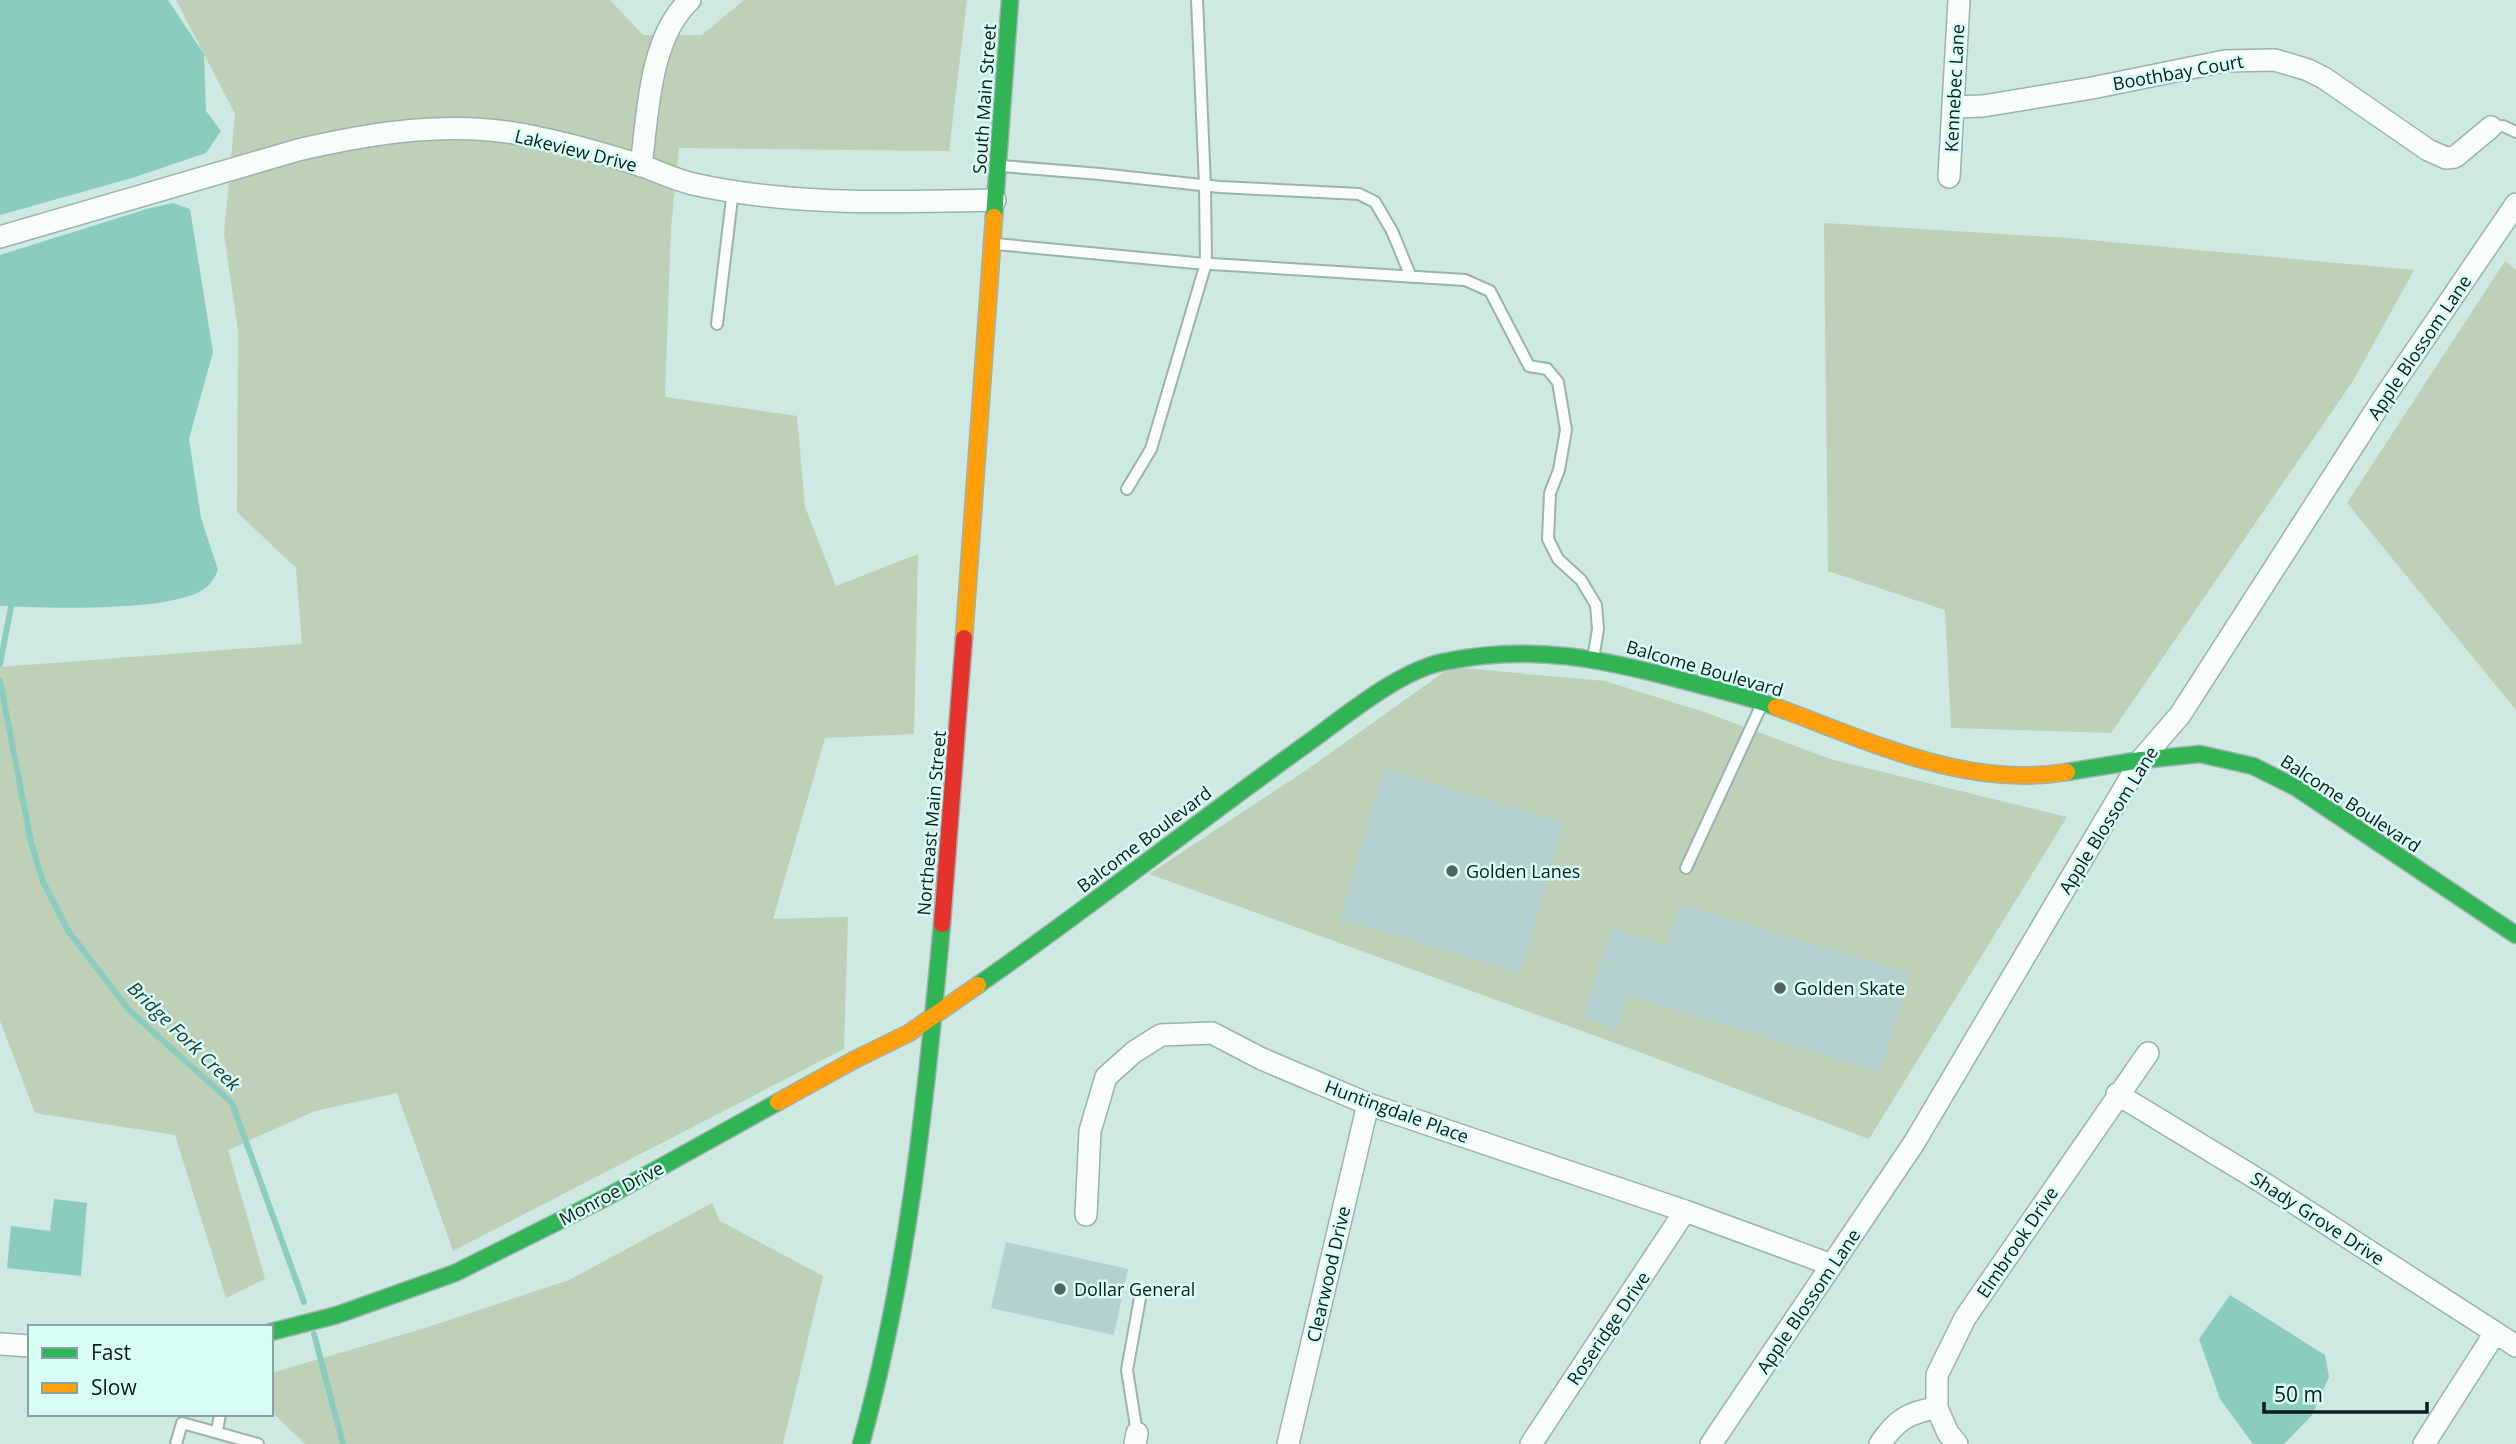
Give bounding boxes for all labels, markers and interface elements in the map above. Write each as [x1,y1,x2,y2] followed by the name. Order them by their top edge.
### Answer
[967,23,1001,175] street label: South Main Street
[1939,23,1969,153] street label: Kennebec Lane
[2111,49,2245,95] street label: Boothbay Court
[512,123,640,177] street label: Lakeview Drive
[2362,270,2476,424] street label: Apple Blossom Lane
[1624,634,1786,702] street label: Balcome Boulevard
[911,729,951,917] street label: Northeast Main Street
[2053,742,2163,898] street label: Apple Blossom Lane
[2276,749,2426,857] street label: Balcome Boulevard
[1072,780,1216,898] street label: Balcome Boulevard
[1466,859,1580,883] place label: Golden Lanes
[1444,863,1460,879] marker: Golden Lanes
[122,975,247,1097] water label: Bridge Fork Creek
[1794,976,1905,1000] place label: Golden Skate
[1772,980,1788,996] marker: Golden Skate
[1322,1074,1472,1148] street label: Huntingdale Place
[555,1155,667,1231] street label: Monroe Drive
[2247,1166,2389,1270] street label: Shady Grove Drive
[1971,1182,2063,1302] street label: Elmbrook Drive
[1301,1204,1355,1344] street label: Clearwood Drive
[1751,1224,1865,1378] street label: Apple Blossom Lane
[1561,1267,1655,1389] street label: Roseridge Drive
[1074,1277,1195,1301] place label: Dollar General
[1052,1281,1068,1297] marker: Dollar General
[28,1325,273,1416] legend
[91,1338,131,1366] text: Fast
[2264,1370,2427,1414] scale bar
[91,1373,137,1401] text: Slow
[2274,1380,2323,1408] text: 50 m

